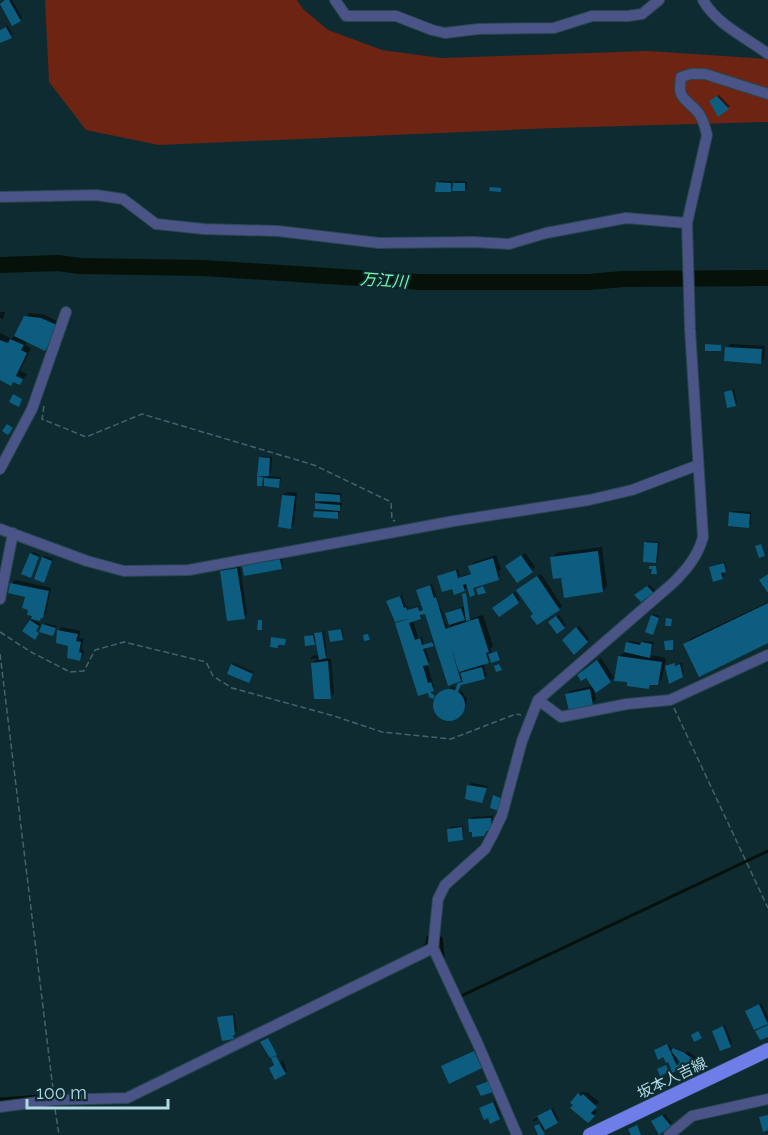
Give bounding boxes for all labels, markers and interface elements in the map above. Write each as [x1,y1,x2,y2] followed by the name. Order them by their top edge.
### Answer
[359,269,411,292] water label: 万江川
[634,1053,710,1103] street label: 坂本人吉線
[27,1072,168,1110] scale bar
[36,1082,87,1103] text: 100 m

